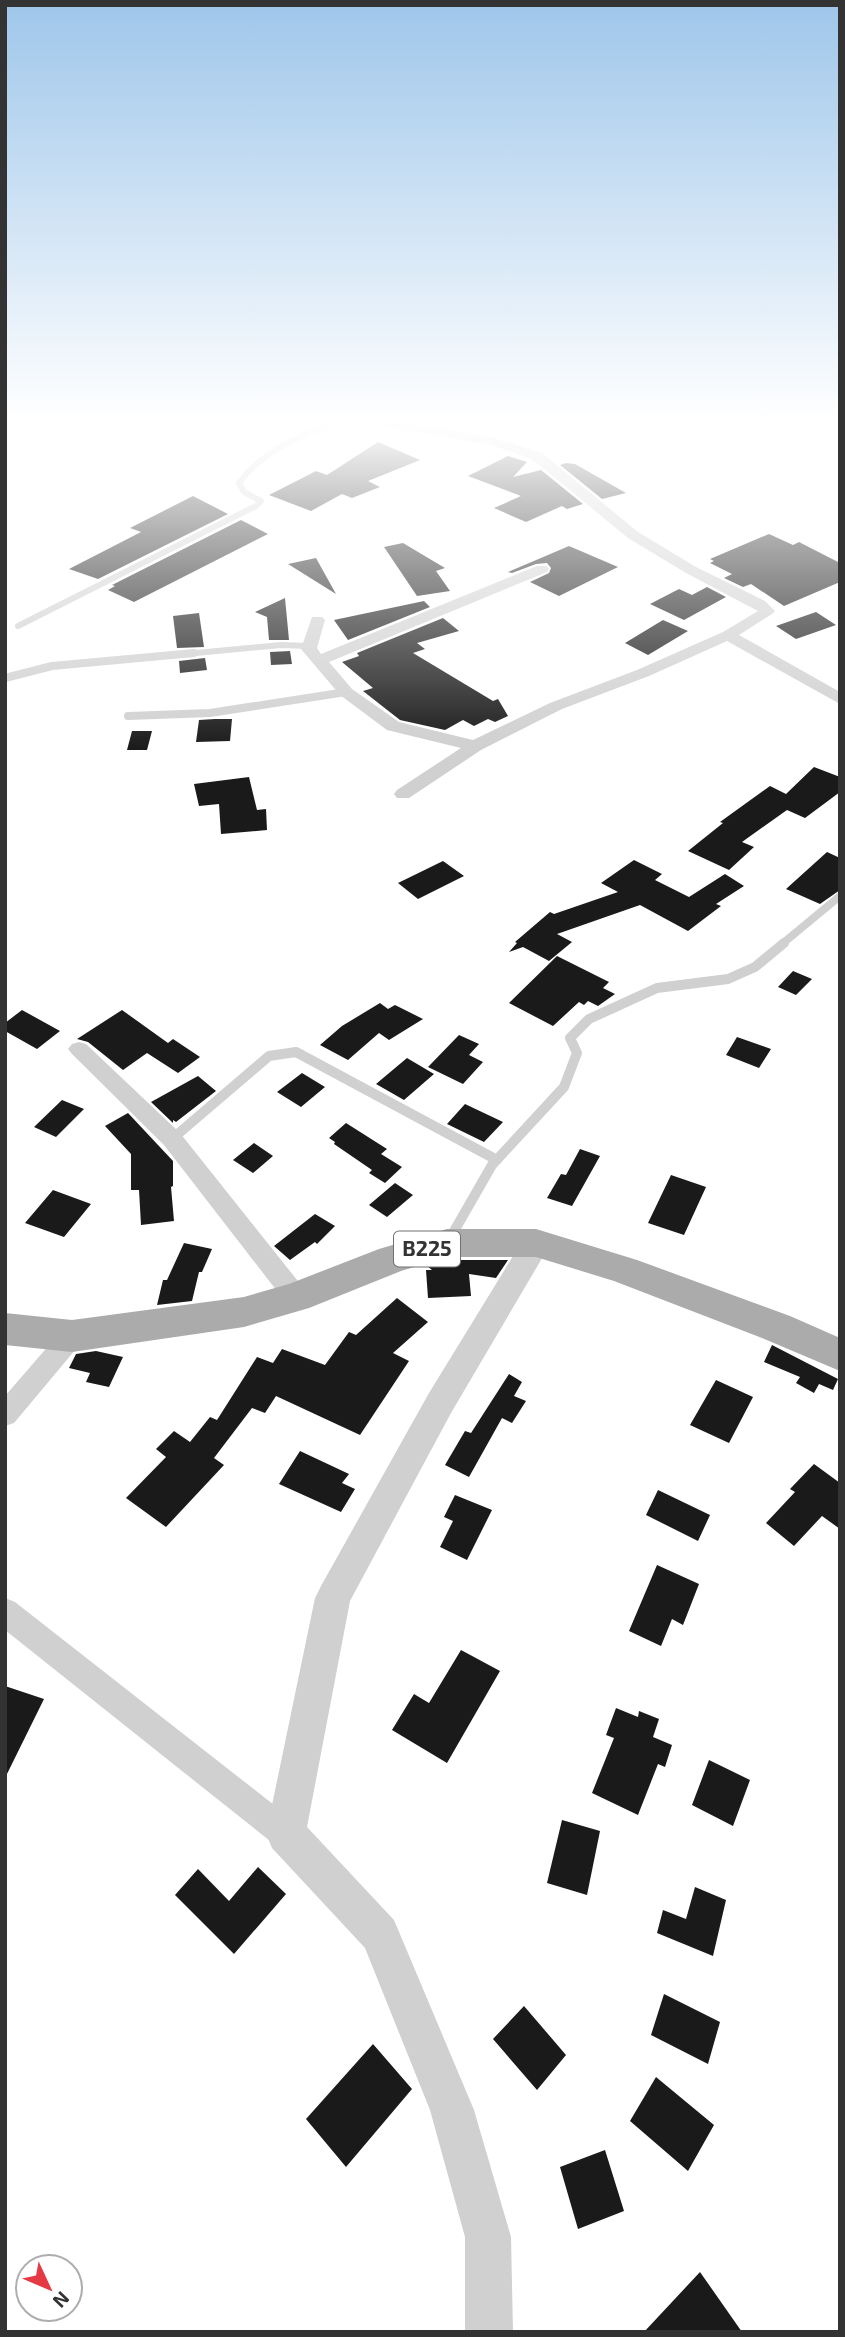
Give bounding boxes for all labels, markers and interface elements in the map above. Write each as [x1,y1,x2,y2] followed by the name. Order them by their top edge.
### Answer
[394,1232,460,1266] road number: B225
[14,2253,84,2323] north arrow
[49,2287,75,2313] text: N

